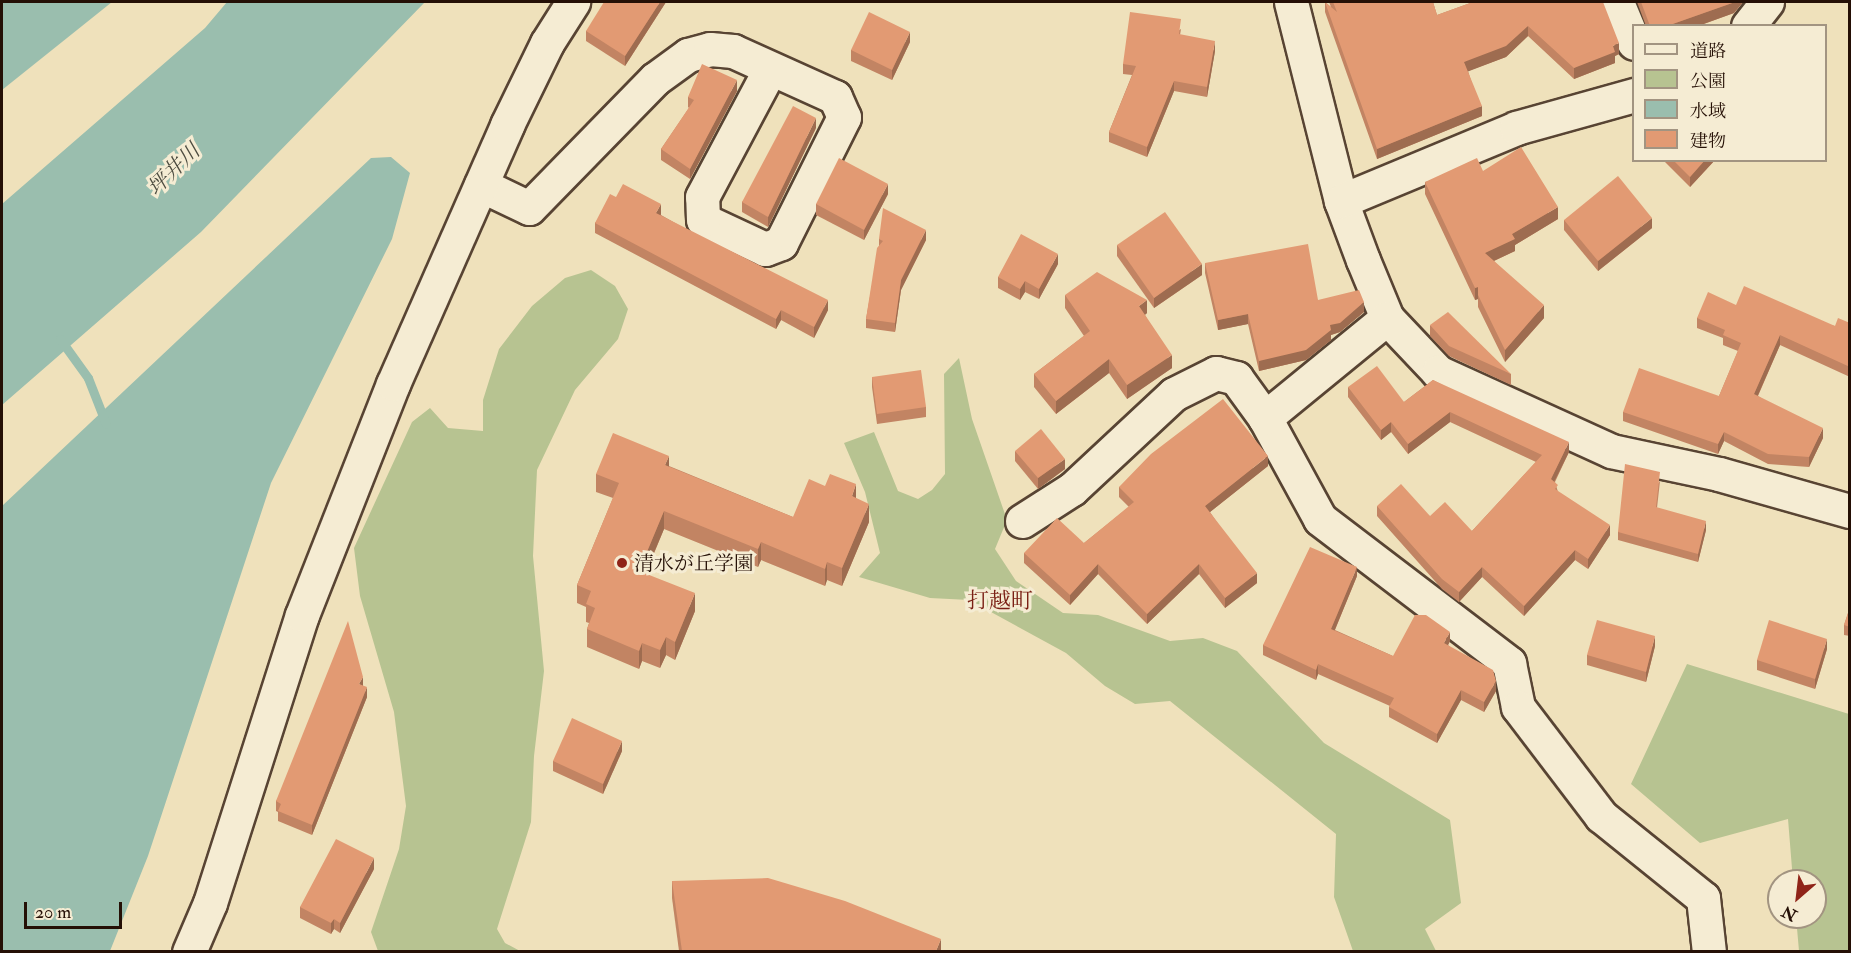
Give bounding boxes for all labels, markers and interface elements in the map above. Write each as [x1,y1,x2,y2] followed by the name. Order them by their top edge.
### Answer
[1632,24,1827,162] legend
[1690,40,1726,63] text: 道路
[1690,70,1726,93] text: 公園
[1690,100,1726,123] text: 水域
[1690,130,1726,153] text: 建物
[143,139,205,201] water label: 坪井川
[634,551,754,575] place label: 清水が丘学園
[615,556,629,570] marker: 清水が丘学園
[967,589,1033,615] district label: 打越町
[1767,869,1827,929] north arrow
[27,890,124,928] scale bar
[35,901,71,924] text: 20 m
[1778,901,1801,925] text: N

